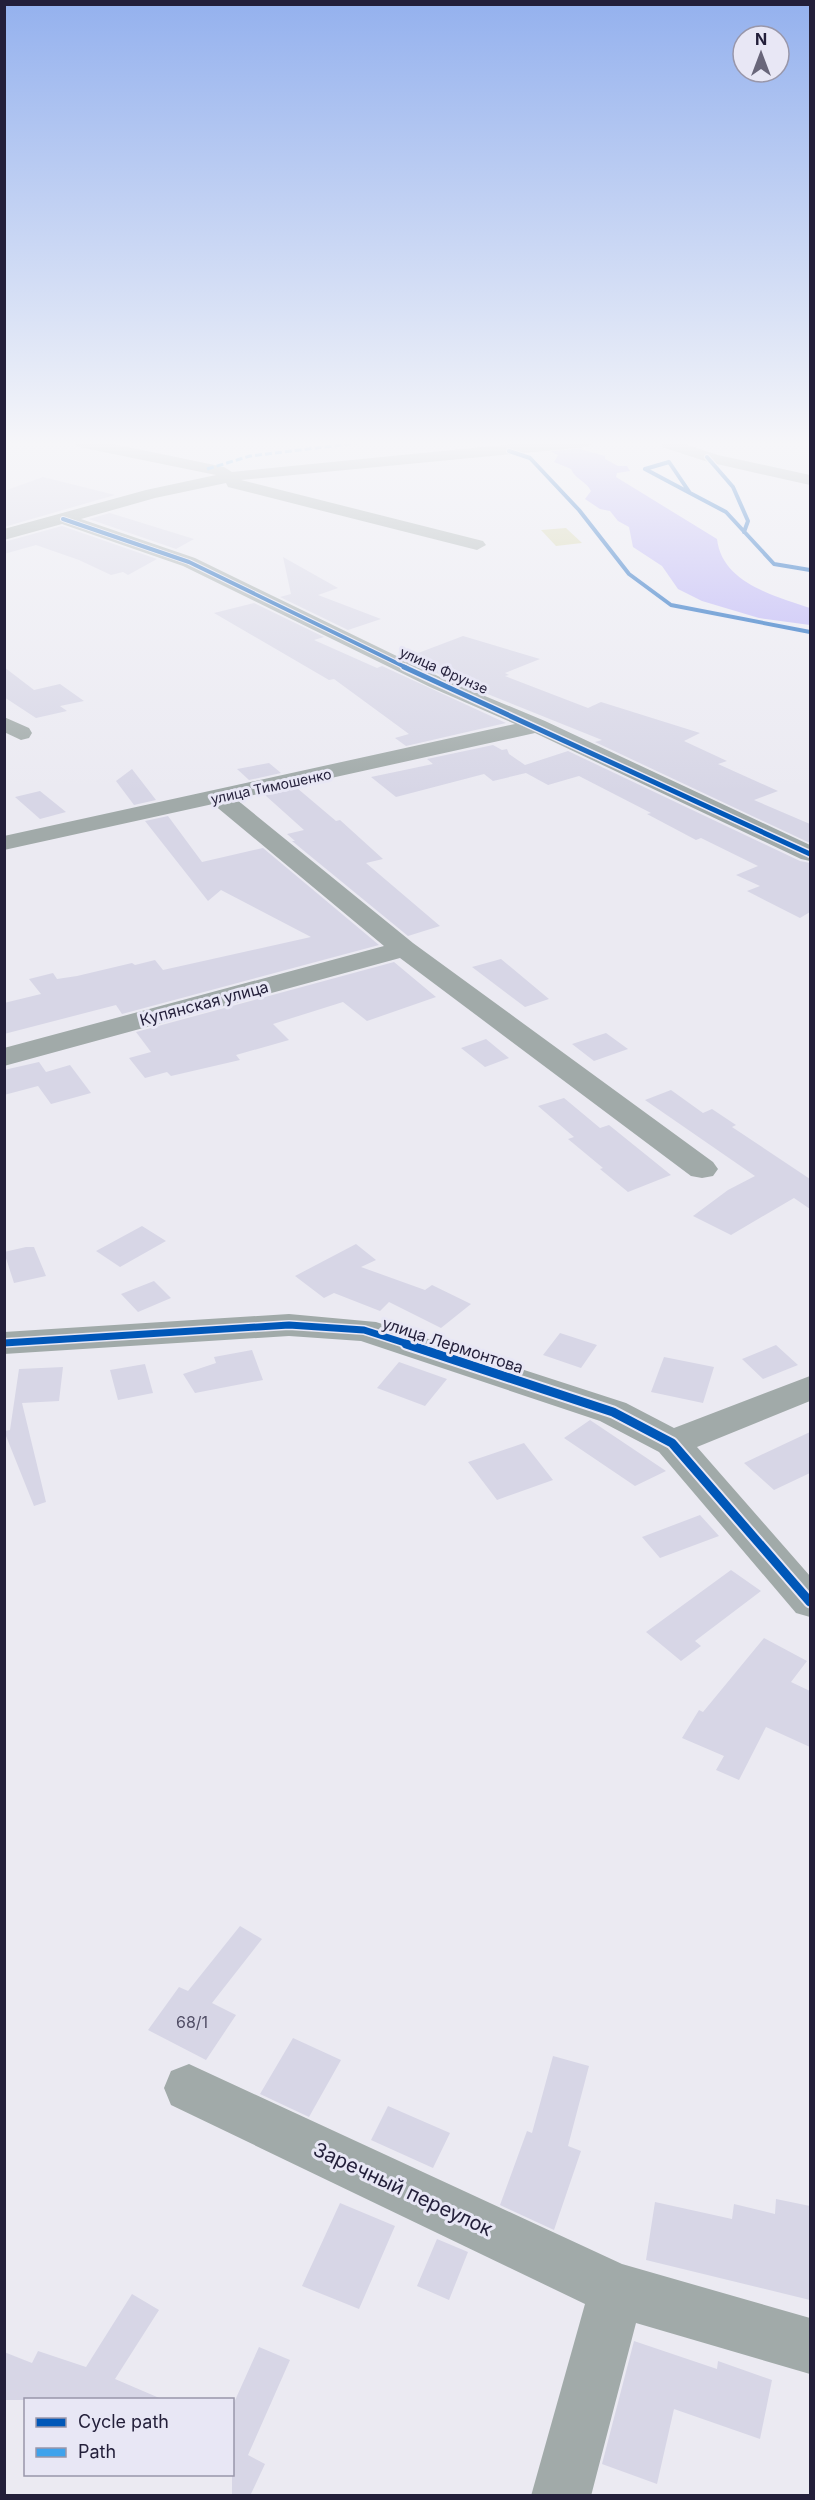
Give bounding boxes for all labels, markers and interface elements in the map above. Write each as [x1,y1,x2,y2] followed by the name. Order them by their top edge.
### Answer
[731,24,791,84] north arrow
[755,29,767,49] text: N
[397,643,491,697] street label: улица Фрунзе
[209,765,333,807] street label: улица Тимошенко
[137,976,271,1030] street label: Купянская улица
[380,1313,526,1377] street label: улица Лермонтова
[176,2012,208,2032] house number: 68/1
[310,2137,497,2241] street label: Заречный переулок
[24,2398,234,2476] legend
[78,2411,169,2432] text: Cycle path
[78,2441,116,2462] text: Path

